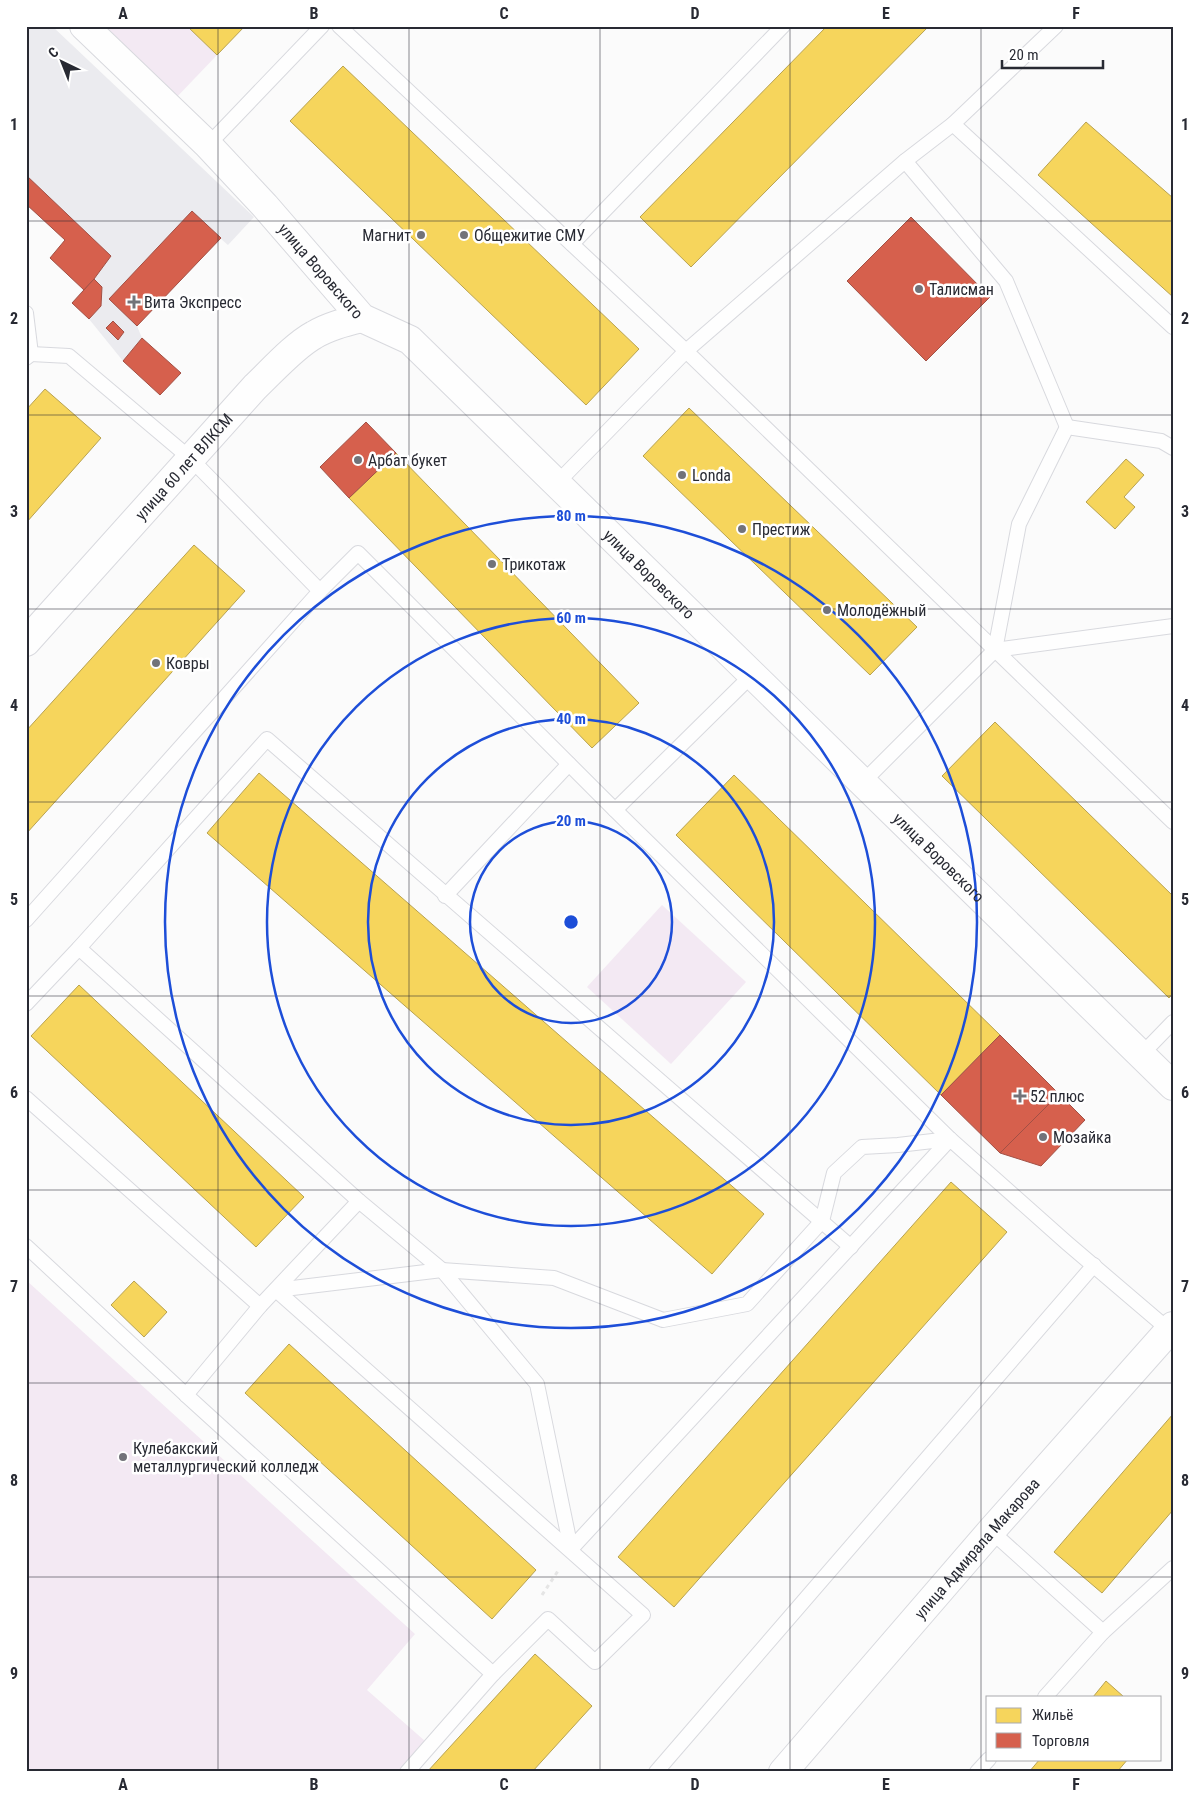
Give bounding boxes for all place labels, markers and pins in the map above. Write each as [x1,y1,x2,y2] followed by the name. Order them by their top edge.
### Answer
[362,226,411,245] place label: Магнит
[474,226,585,245] place label: Общежитие СМУ
[415,229,427,241] marker: Магнит
[458,229,470,241] marker: Общежитие СМУ
[929,280,994,299] place label: Талисман
[913,283,925,295] marker: Талисман
[144,293,242,312] place label: Вита Экспресс
[128,296,140,308] marker: Вита Экспресс
[368,451,447,470] place label: Арбат букет
[352,454,364,466] marker: Арбат букет
[692,466,731,485] place label: Londa
[676,469,688,481] marker: Londa
[752,520,811,539] place label: Престиж
[736,523,748,535] marker: Престиж
[502,555,566,574] place label: Трикотаж
[486,558,498,570] marker: Трикотаж
[837,601,926,620] place label: Молодёжный
[821,604,833,616] marker: Молодёжный
[166,654,210,673] place label: Ковры
[150,657,162,669] marker: Ковры
[562,913,580,931] centre of rings
[1030,1087,1084,1106] place label: 52 плюс
[1014,1090,1026,1102] marker: 52 плюс
[1053,1128,1111,1147] place label: Мозайка
[1037,1131,1049,1143] marker: Мозайка
[133,1439,319,1476] place label: Кулебакский металлургический колледж
[117,1451,129,1463] marker: Кулебакский металлургический колледж

